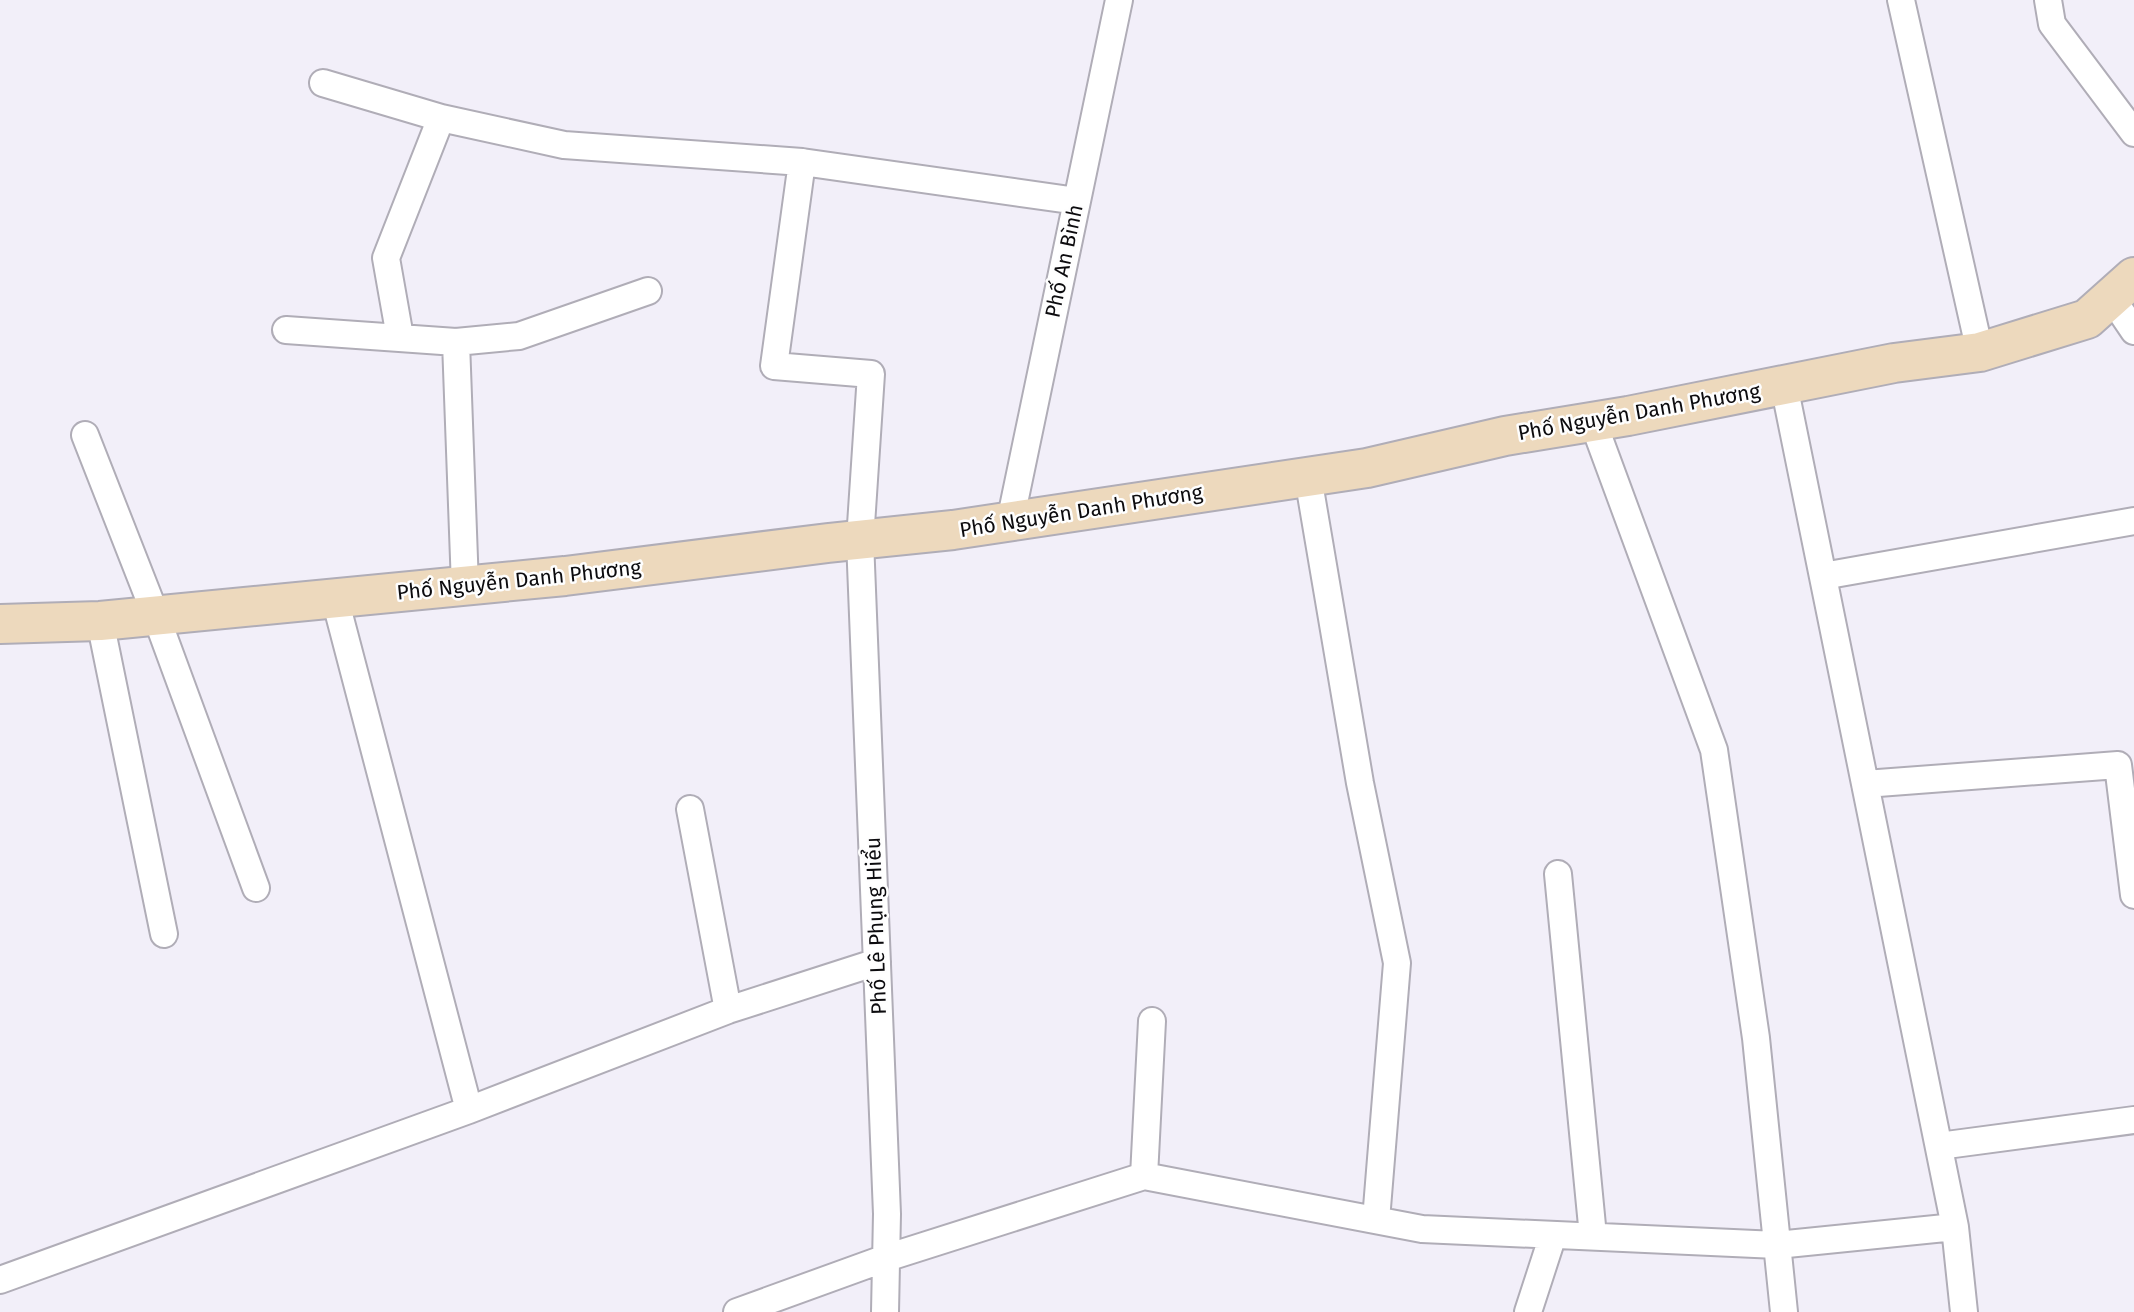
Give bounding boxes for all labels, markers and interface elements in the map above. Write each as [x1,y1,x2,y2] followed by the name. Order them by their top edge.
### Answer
[1039,202,1089,320] street label: Phố An Bình
[1516,378,1762,446] street label: Phố Nguyễn Danh Phương
[958,479,1204,543] street label: Phố Nguyễn Danh Phương
[395,554,643,606] street label: Phố Nguyễn Danh Phương
[859,837,892,1015] street label: Phố Lê Phụng Hiểu

